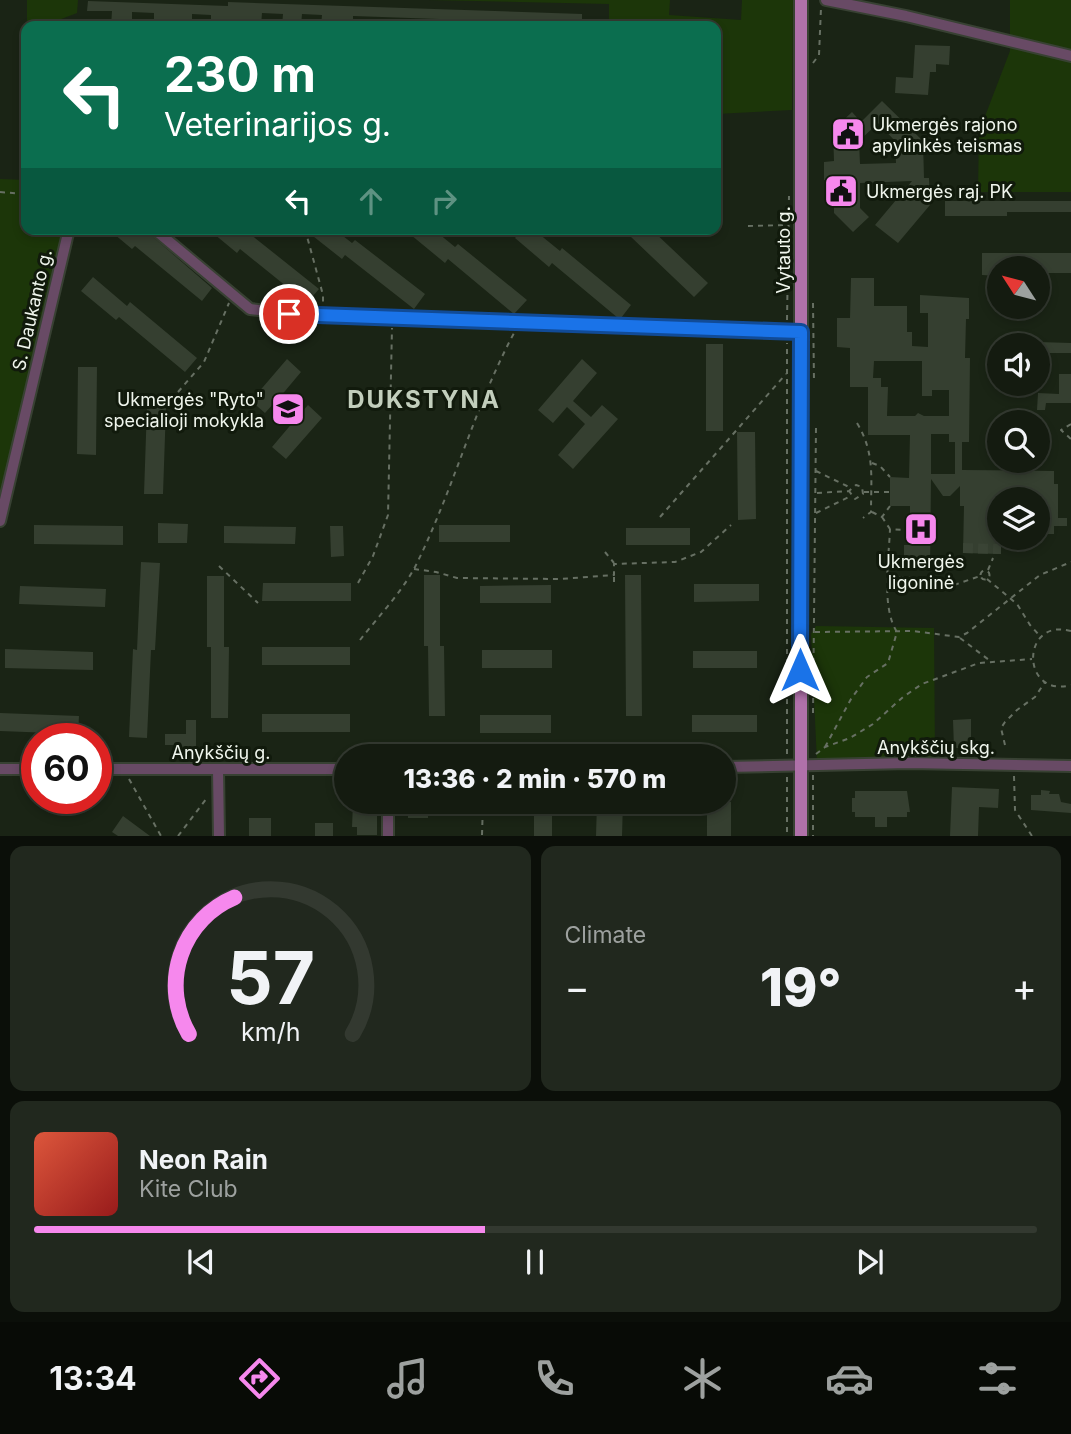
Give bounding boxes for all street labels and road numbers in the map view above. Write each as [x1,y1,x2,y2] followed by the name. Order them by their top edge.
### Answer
[773,206,794,294] street label: Vytauto g.
[8,247,56,373] street label: S. Daukanto g.
[877,737,995,758] street label: Anykščių skg.
[172,742,270,763] street label: Anykščių g.

